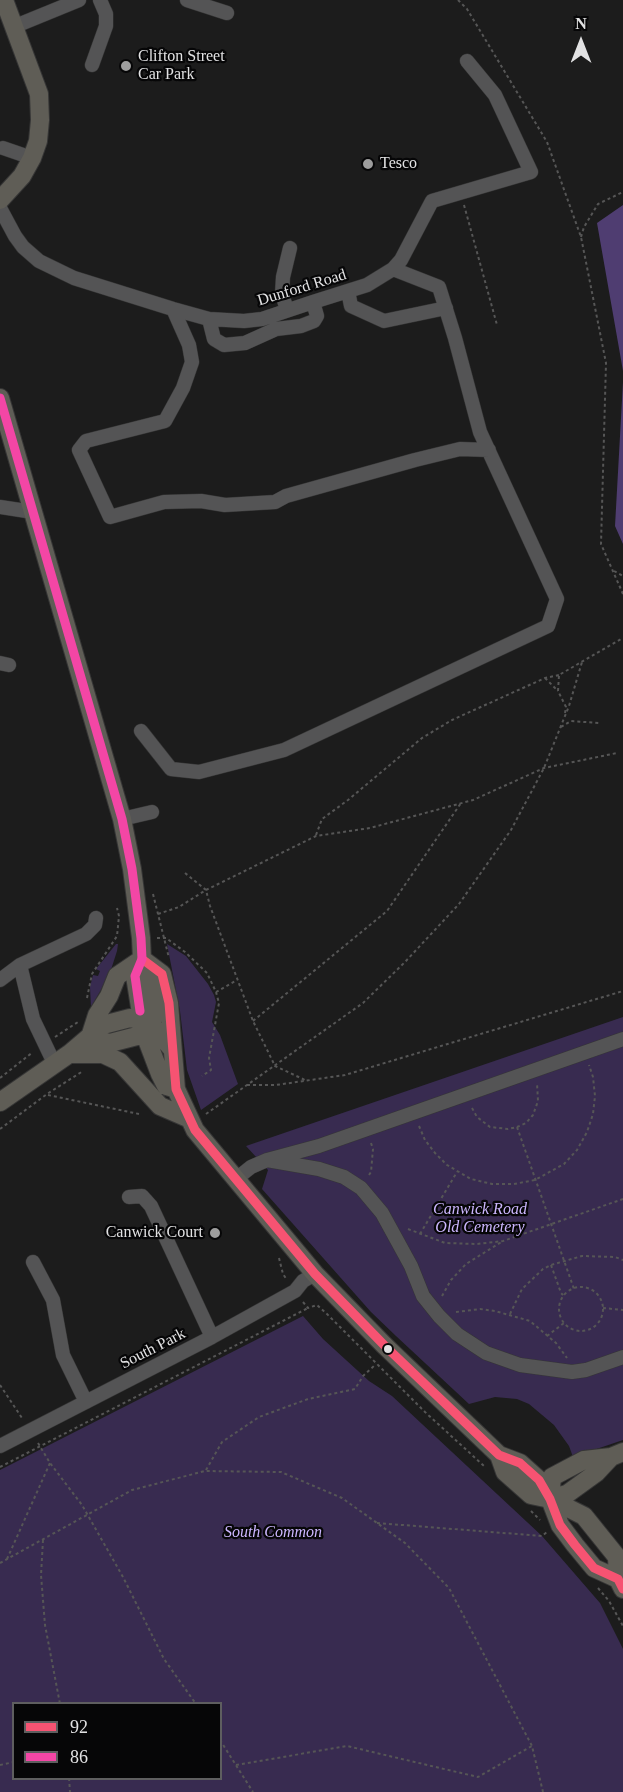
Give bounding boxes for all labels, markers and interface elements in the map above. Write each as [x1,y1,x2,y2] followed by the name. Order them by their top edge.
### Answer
[551,12,611,72] north arrow
[575,15,587,32] text: N
[138,47,225,85] place label: Clifton Street Car Park
[119,59,133,73] marker: Clifton Street Car Park
[380,154,417,174] place label: Tesco
[361,157,375,171] marker: Tesco
[255,265,349,311] street label: Dunford Road
[433,1200,527,1238] park label: Canwick Road Old Cemetery
[106,1223,203,1243] place label: Canwick Court
[208,1226,222,1240] marker: Canwick Court
[117,1324,189,1374] street label: South Park
[382,1343,394,1355] unlabelled marker
[224,1523,322,1543] park label: South Common
[12,1702,222,1780] legend
[70,1717,88,1737] text: 92
[70,1747,88,1767] text: 86

